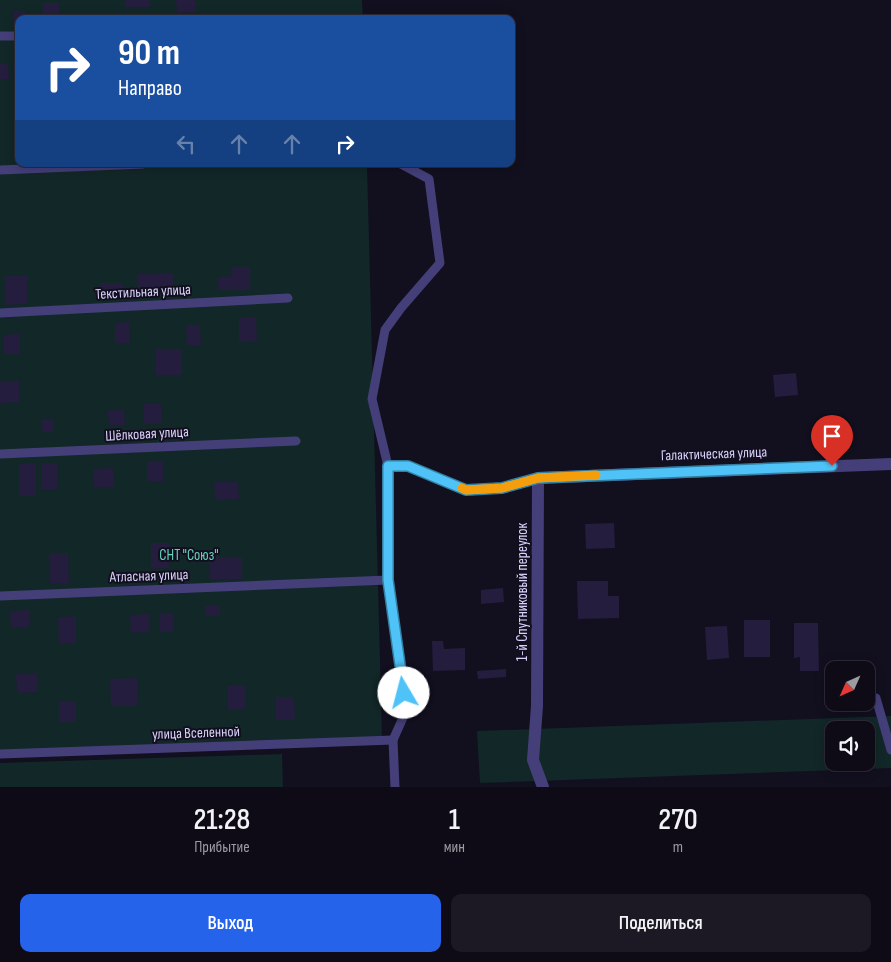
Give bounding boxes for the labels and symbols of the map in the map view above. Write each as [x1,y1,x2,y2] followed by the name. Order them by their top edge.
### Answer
[95,280,191,304] street label: Текстильная улица
[811,415,853,466] pin
[105,422,189,446] street label: Шёлковая улица
[660,443,768,465] street label: Галактическая улица
[513,522,532,661] street label: 1-й Спутниковый переулок
[159,546,219,565] park label: СНТ "Союз"
[108,565,189,587] street label: Атласная улица
[825,661,875,711] north arrow
[377,666,429,718] position arrow
[152,722,240,744] street label: улица Вселенной

